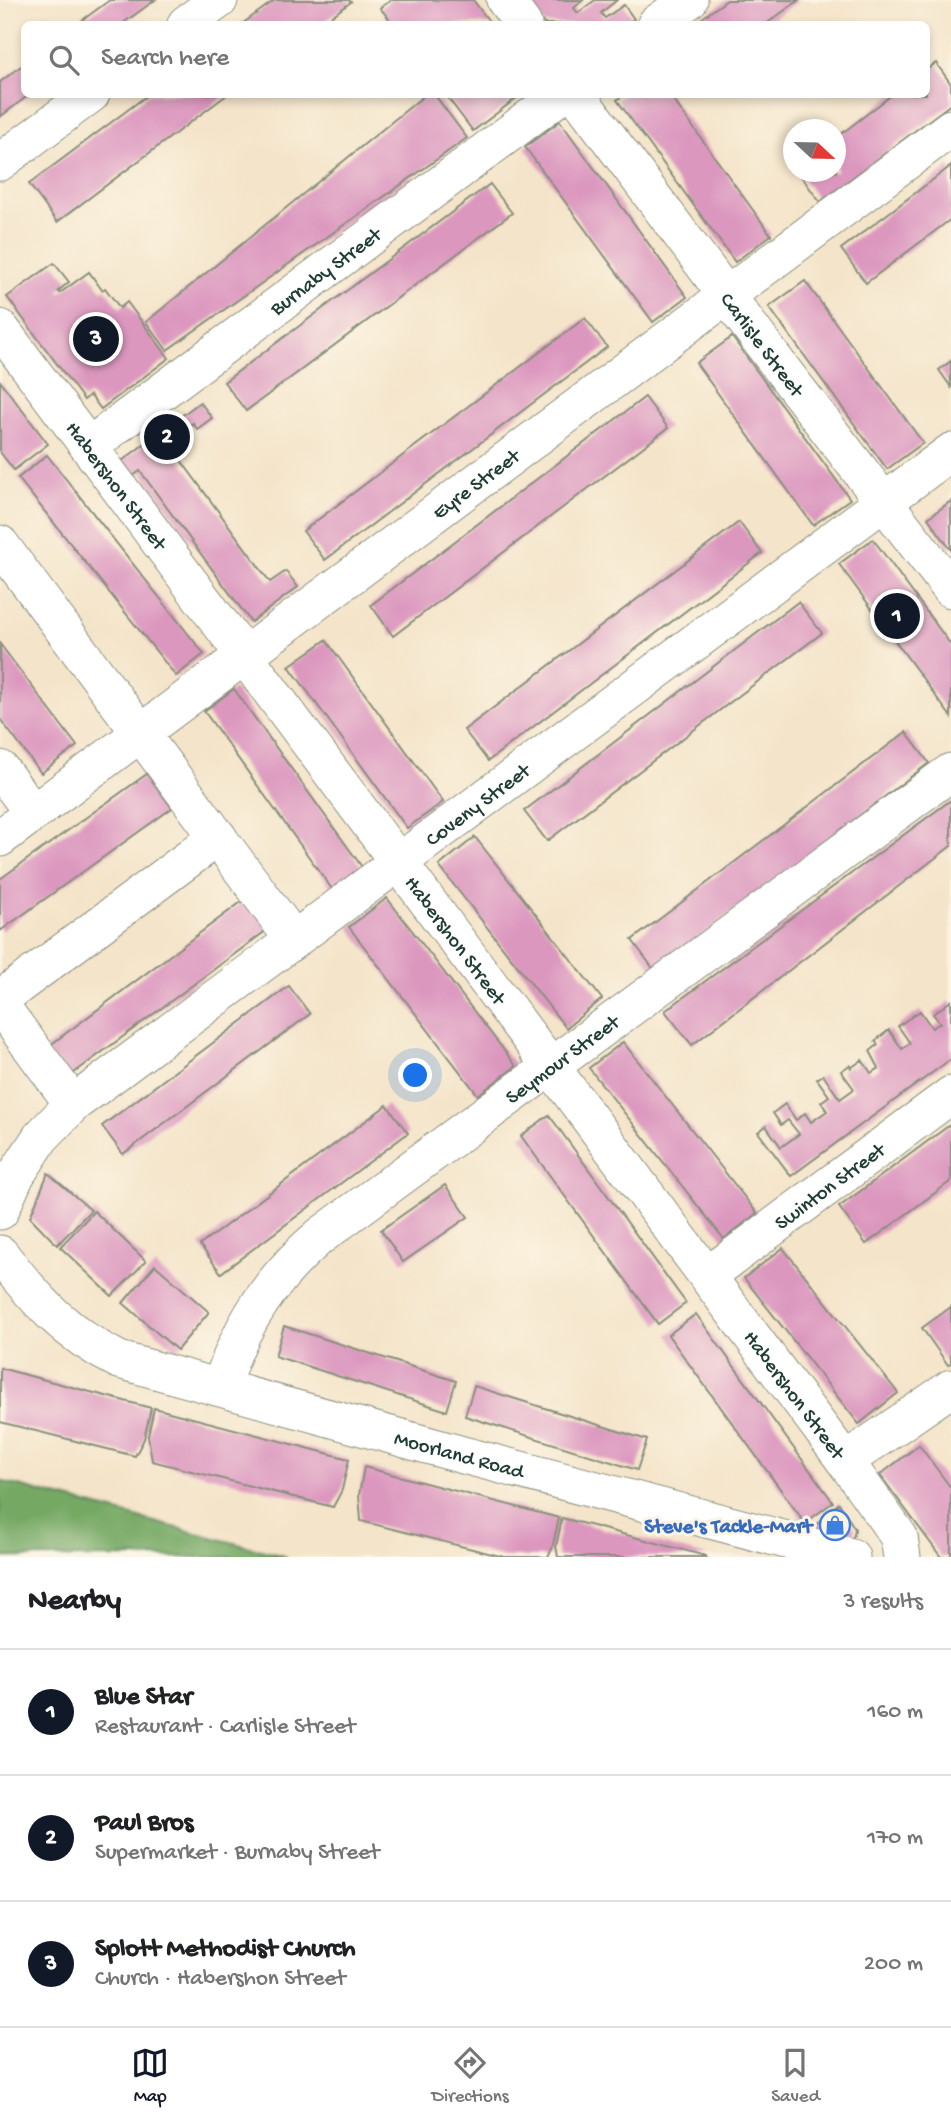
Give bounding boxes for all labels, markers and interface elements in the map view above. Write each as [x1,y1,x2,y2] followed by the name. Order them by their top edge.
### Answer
[21,21,930,98] search box
[45,41,83,79] icon: search
[101,44,229,75] text: Search here
[783,119,846,182] north arrow
[266,222,389,323] street label: Burnaby Street
[713,289,809,405] street label: Carlisle Street
[73,313,119,365] pin: 3
[144,411,190,463] pin: 2
[58,418,172,558] street label: Habershon Street
[429,444,528,527] street label: Eyre Street
[874,590,920,642] pin: 1
[422,758,538,854] street label: Coveny Street
[397,873,511,1013] street label: Habershon Street
[502,1010,627,1111] street label: Seymour Street
[398,1058,432,1092] your location
[771,1138,893,1237] street label: Swinton Street
[736,1327,850,1467] street label: Habershon Street
[391,1428,528,1487] street label: Moorland Road
[818,1508,852,1542] shop icon: Steve's Tackle-Mart
[644,1516,814,1541] place label: Steve's Tackle-Mart
[28,1585,121,1620] text: Nearby
[843,1589,923,1616] text: 3 results
[95,1683,192,1714] text: Blue Star
[46,1699,56,1726] text: 1
[867,1699,923,1726] text: 160 m
[95,1714,355,1741] text: Restaurant · Carlisle Street
[95,1809,193,1840] text: Paul Bros
[45,1825,57,1852] text: 2
[867,1825,923,1852] text: 170 m
[95,1840,379,1867] text: Supermarket · Burnaby Street
[95,1935,355,1966] text: Splott Methodist Church
[45,1951,57,1978] text: 3
[864,1951,923,1978] text: 200 m
[95,1966,346,1993] text: Church · Habershon Street
[131,2044,169,2109] tab: Map
[432,2044,509,2109] tab: Directions
[771,2044,820,2109] tab: Saved

